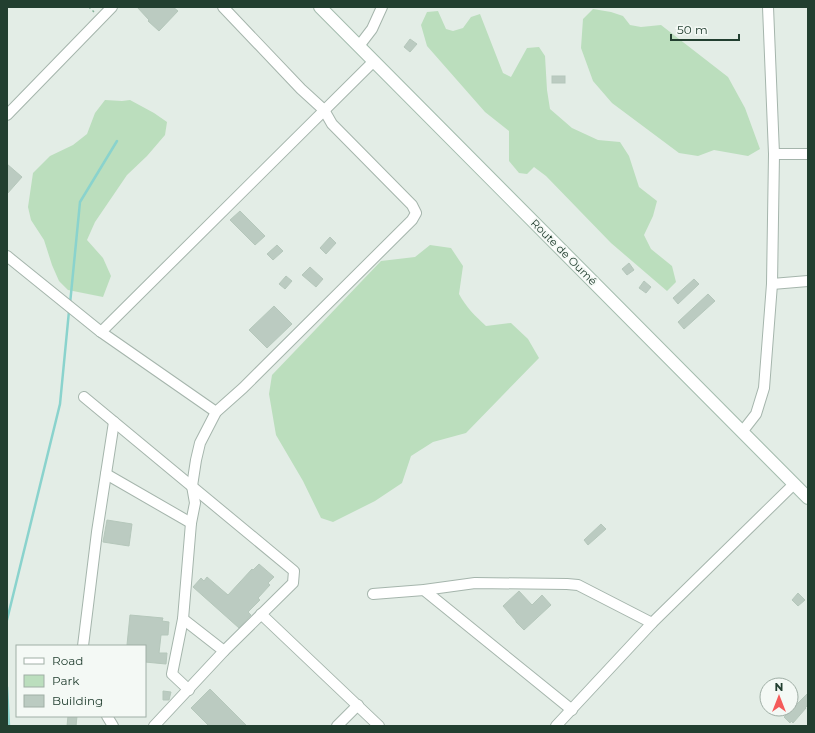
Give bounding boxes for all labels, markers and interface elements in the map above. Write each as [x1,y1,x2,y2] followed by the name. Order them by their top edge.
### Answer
[671,16,739,42] scale bar
[677,22,708,37] text: 50 m
[528,216,600,288] street label: Route de Oumé
[16,645,146,717] legend
[52,653,83,668] text: Road
[52,673,80,688] text: Park
[759,677,799,717] north arrow
[775,680,783,694] text: N
[52,693,103,708] text: Building

